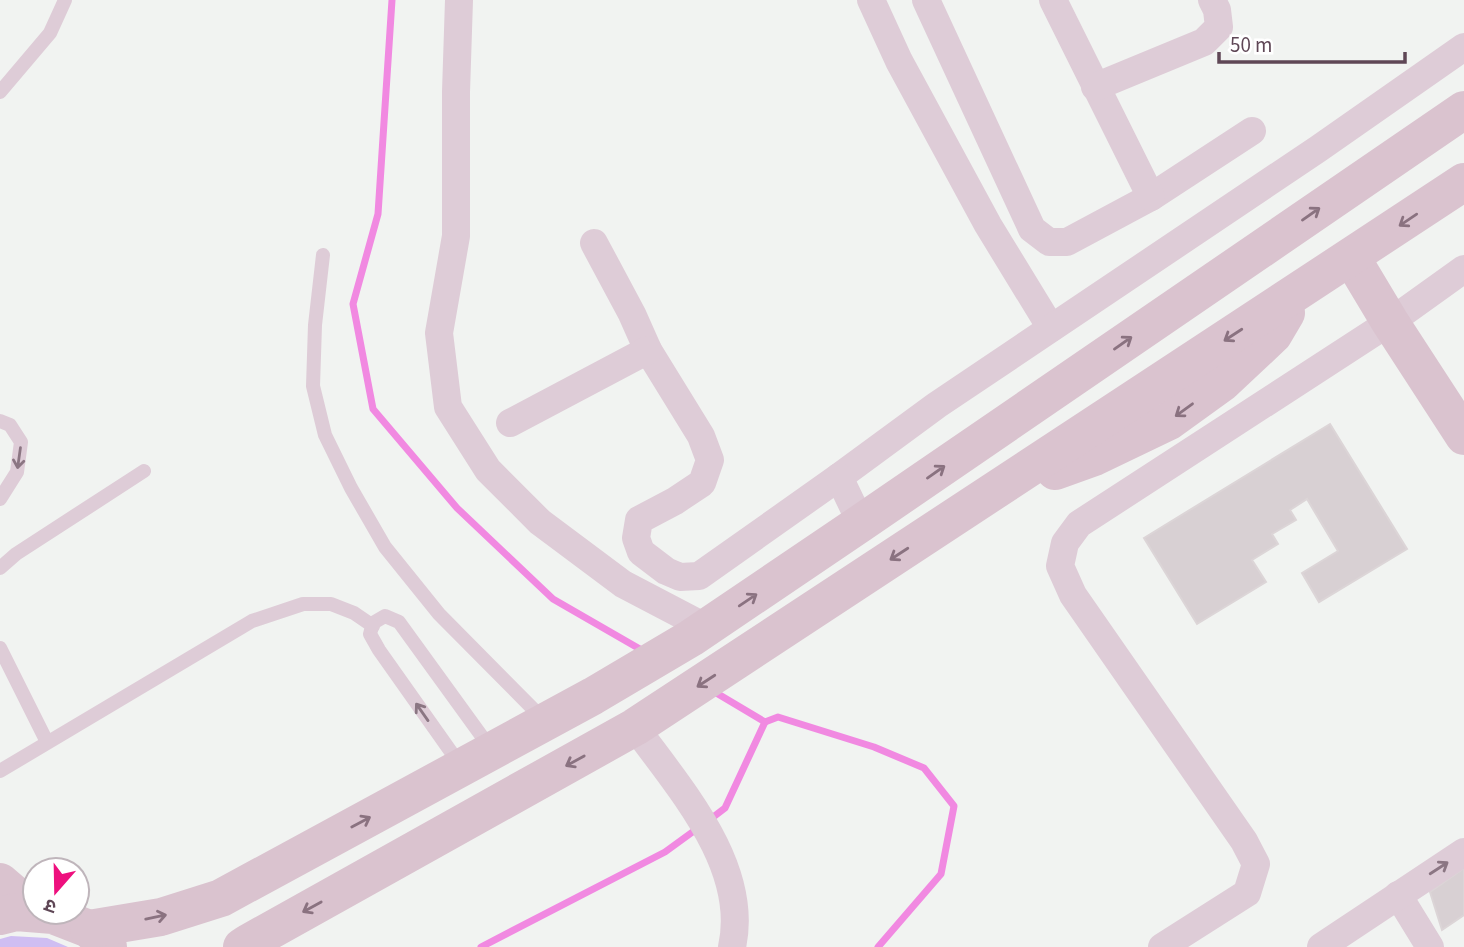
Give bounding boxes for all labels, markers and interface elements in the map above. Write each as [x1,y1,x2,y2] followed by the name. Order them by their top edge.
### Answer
[1219,21,1404,65] scale bar
[1230,30,1272,60] text: 50 m
[1301,207,1320,221] one-way arrow
[1398,213,1418,227] one-way arrow
[1224,328,1243,342] one-way arrow
[1113,336,1132,350] one-way arrow
[1175,403,1194,417] one-way arrow
[13,446,26,469] one-way arrow
[926,465,945,479] one-way arrow
[890,548,910,562] one-way arrow
[738,593,757,607] one-way arrow
[697,674,716,688] one-way arrow
[415,703,429,722] one-way arrow
[565,755,586,768] one-way arrow
[351,814,371,828] one-way arrow
[21,856,91,926] north arrow
[1429,861,1448,875] one-way arrow
[40,891,61,920] text: उ
[302,901,323,914] one-way arrow
[144,910,167,924] one-way arrow

